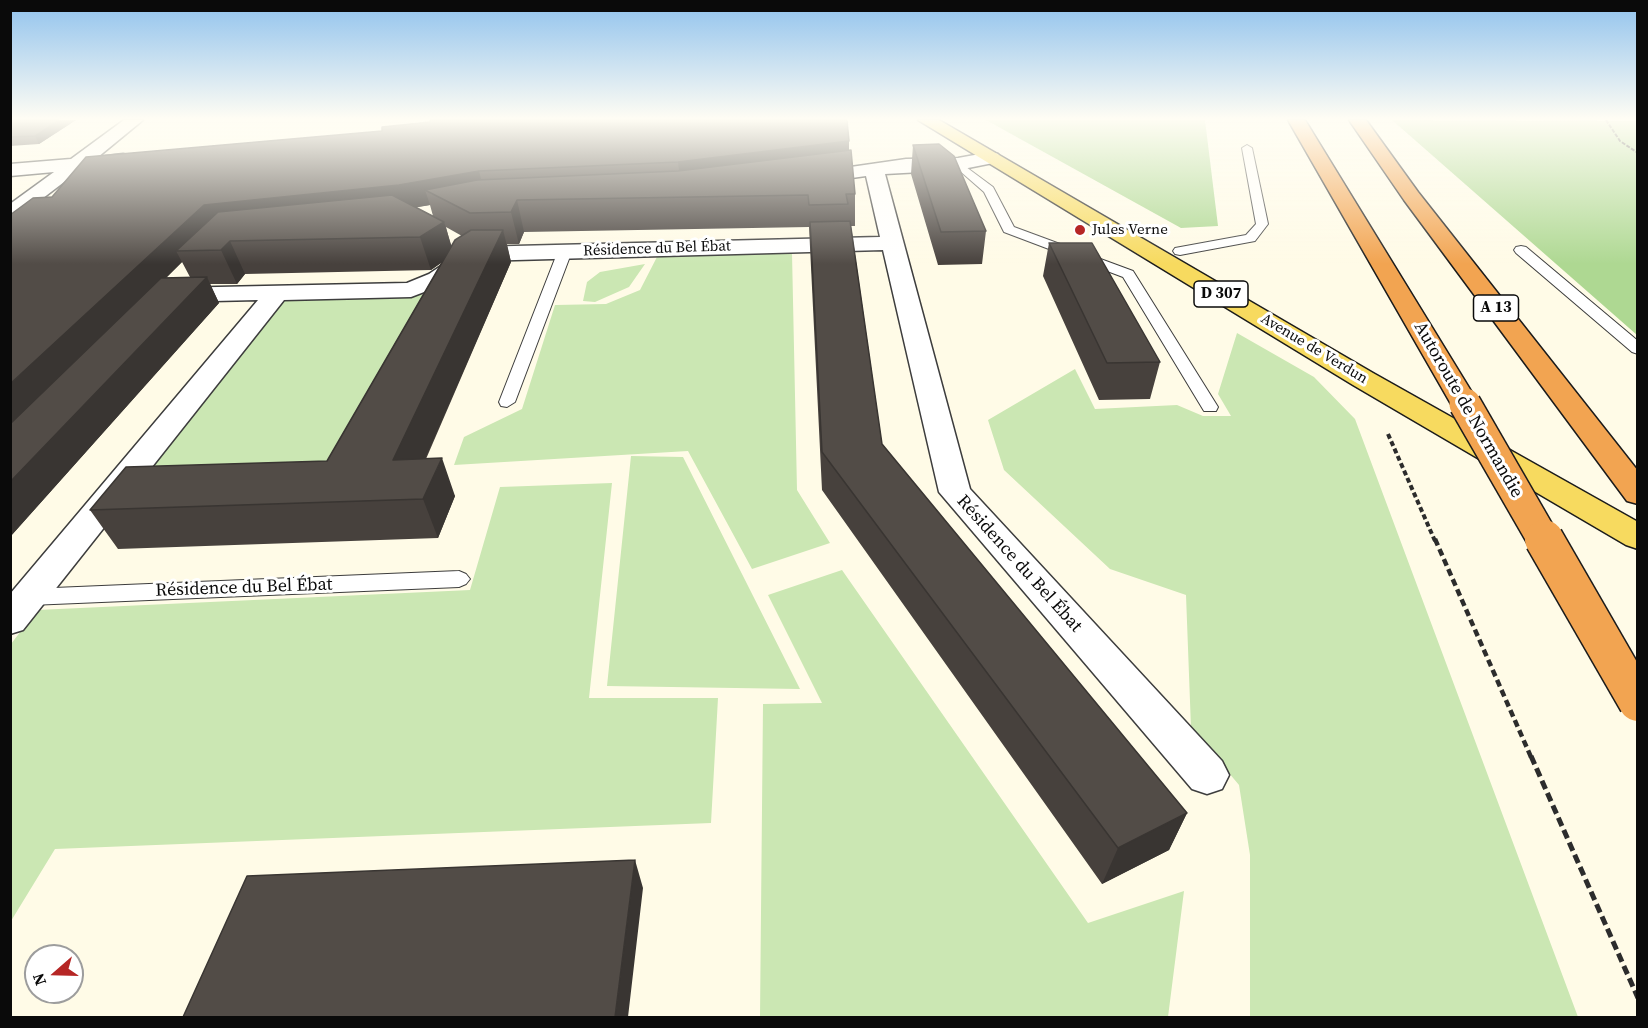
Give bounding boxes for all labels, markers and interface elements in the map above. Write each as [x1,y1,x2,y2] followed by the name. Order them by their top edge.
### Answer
[1092,221,1168,239] place label: Jules Verne
[1073,223,1087,237] marker: Jules Verne
[583,237,731,261] street label: Résidence du Bel Ébat
[1194,281,1248,307] road number: D 307
[1474,295,1518,321] road number: A 13
[1257,310,1371,388] street label: Avenue de Verdun
[1409,318,1527,502] street label: Autoroute de Normandie
[952,491,1086,637] street label: Résidence du Bel Ébat
[155,574,333,602] street label: Résidence du Bel Ébat
[24,944,84,1004] north arrow
[27,970,51,989] text: N

